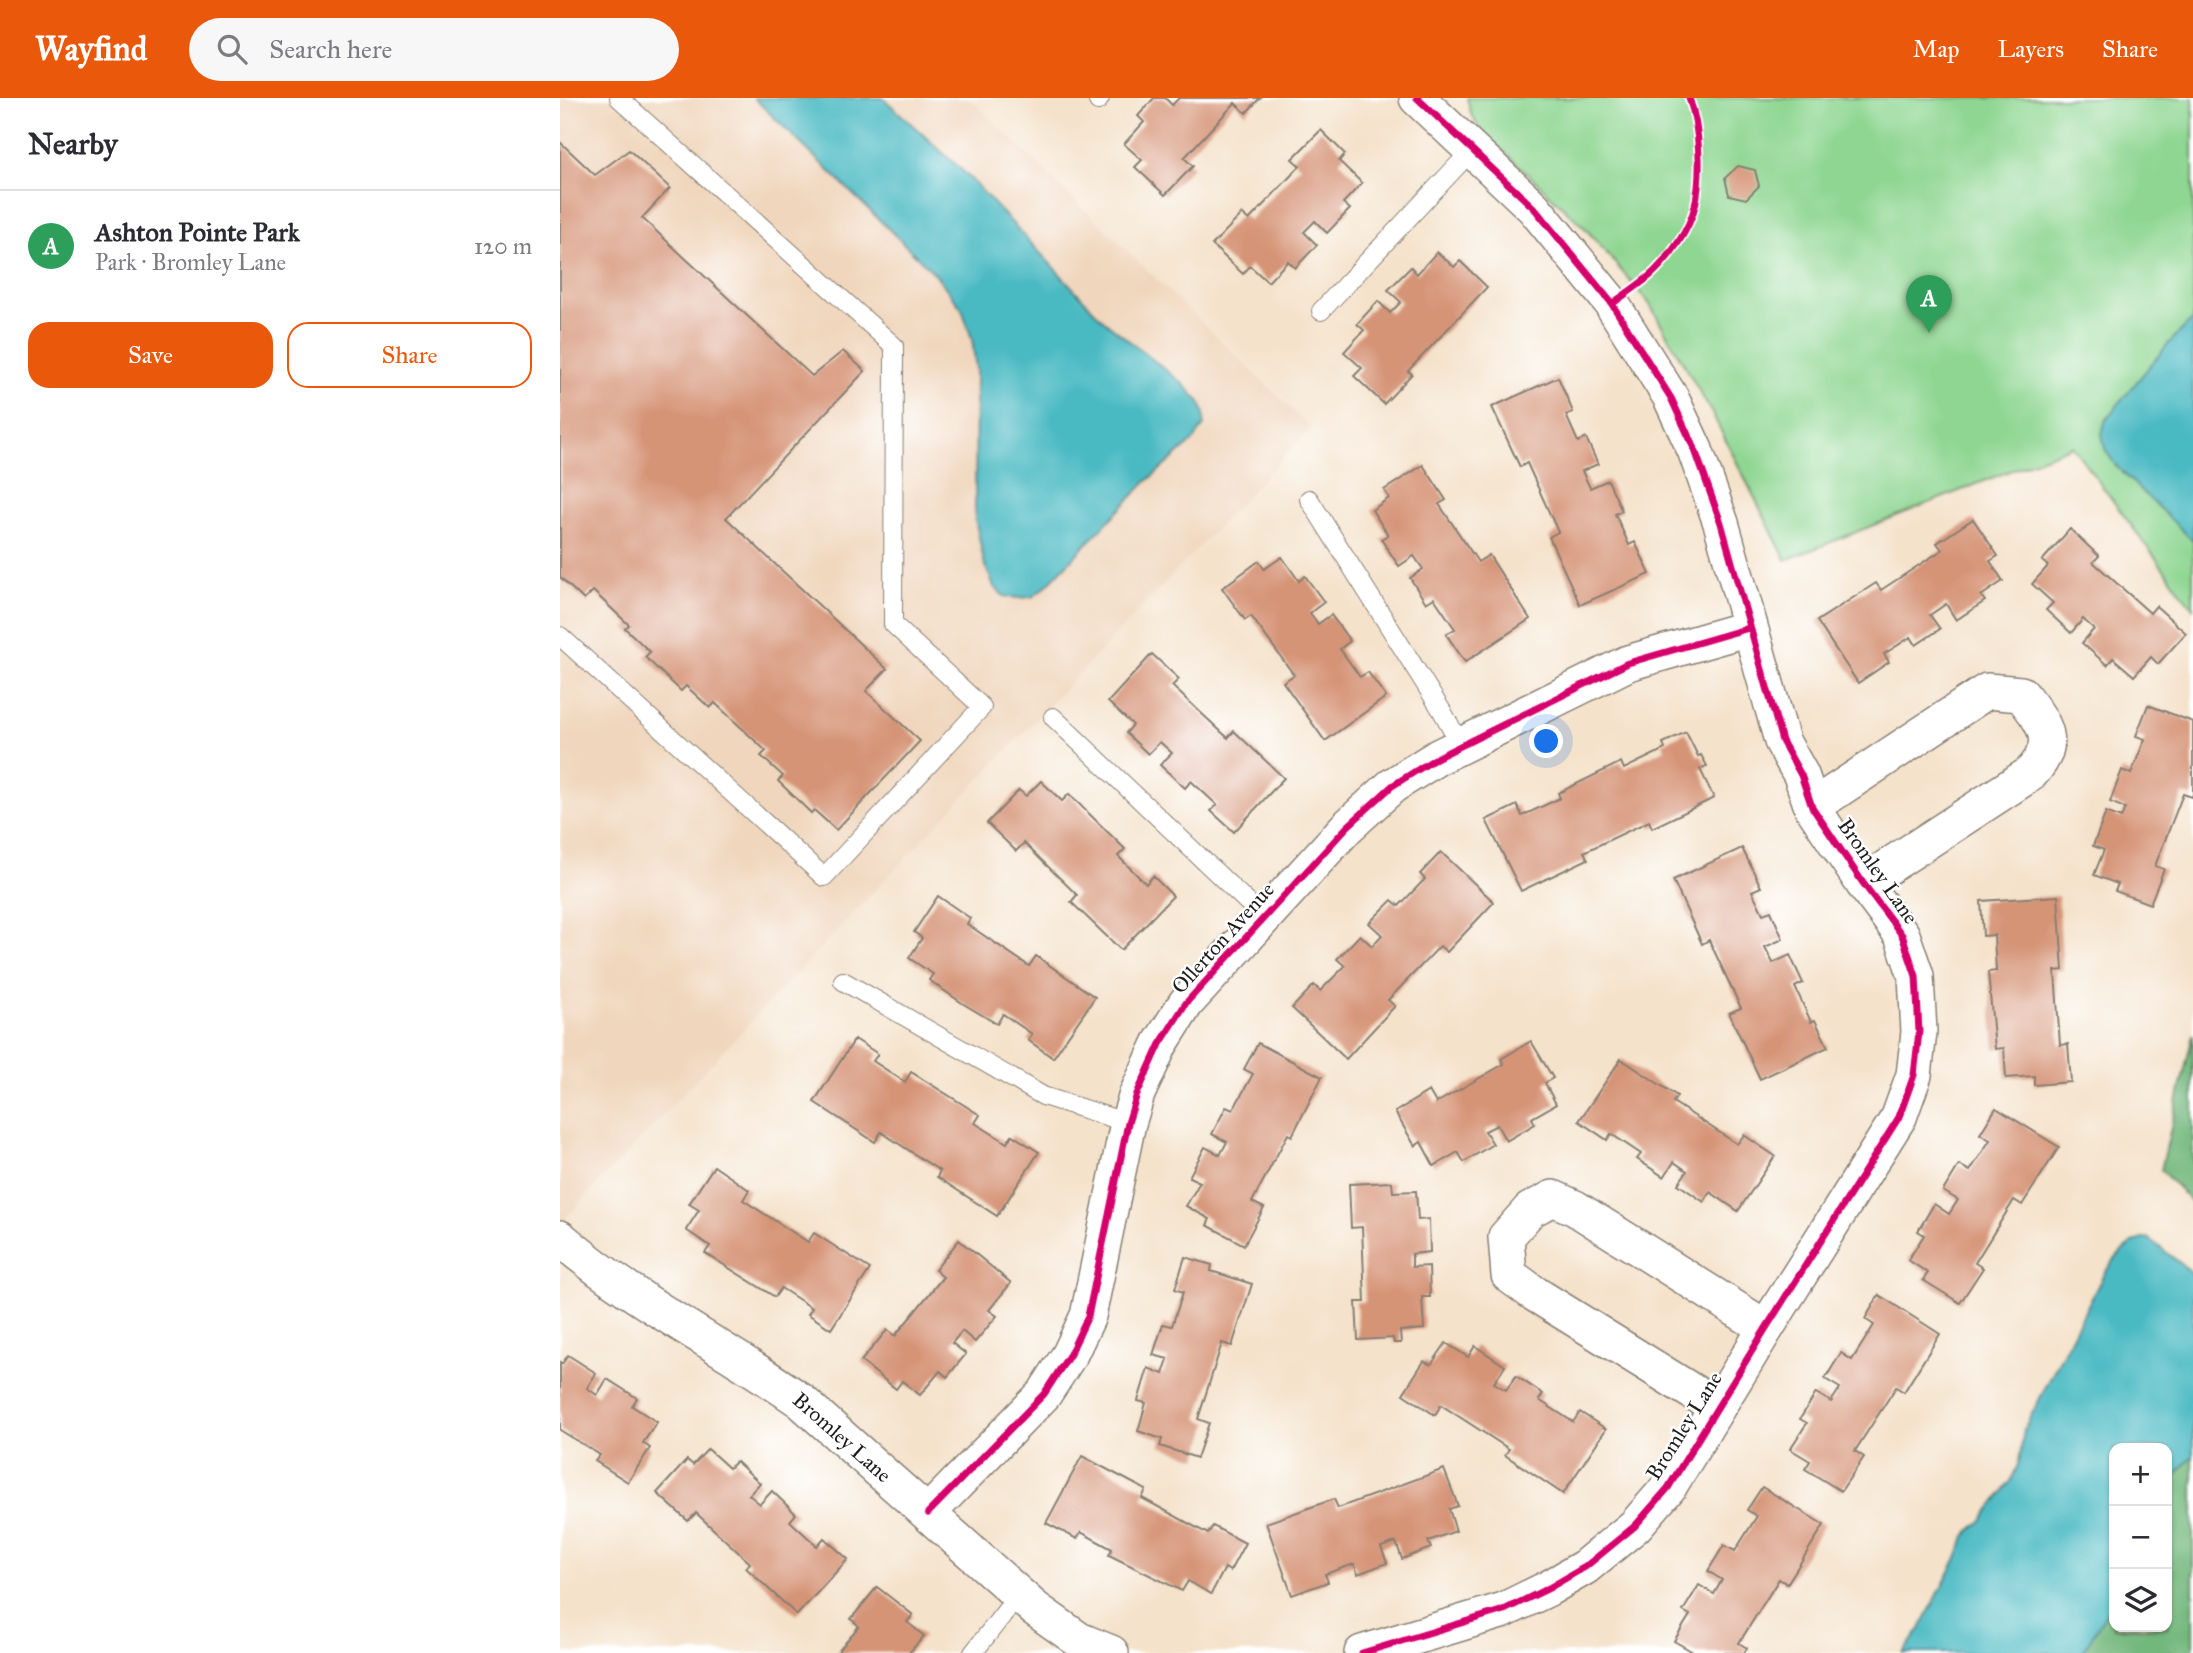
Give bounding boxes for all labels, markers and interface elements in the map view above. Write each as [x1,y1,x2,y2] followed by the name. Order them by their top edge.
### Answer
[189,18,679,81] search box
[35,29,147,69] text: Wayfind
[213,30,251,68] icon: search
[269,33,392,65] text: Search here
[1913,34,1960,64] text: Map
[1998,34,2064,64] text: Layers
[2102,34,2158,64] text: Share
[28,126,118,162] text: Nearby
[95,216,300,248] text: Ashton Pointe Park
[43,232,59,260] text: A
[474,232,532,260] text: 120 m
[95,248,286,276] text: Park · Bromley Lane
[1906,275,1952,333] pin: A
[28,322,273,388] button: Save
[287,322,532,388] button: Share
[1529,724,1563,758] your location
[1832,813,1924,929] street label: Bromley Lane
[1166,877,1280,999] street label: Ollerton Avenue
[1640,1367,1728,1485] street label: Bromley Lane
[787,1387,897,1488] street label: Bromley Lane
[2109,1443,2172,1632] map controls
[2109,1443,2172,1506] button: +
[2109,1506,2172,1569] button: −
[2109,1569,2172,1632] button: layers

